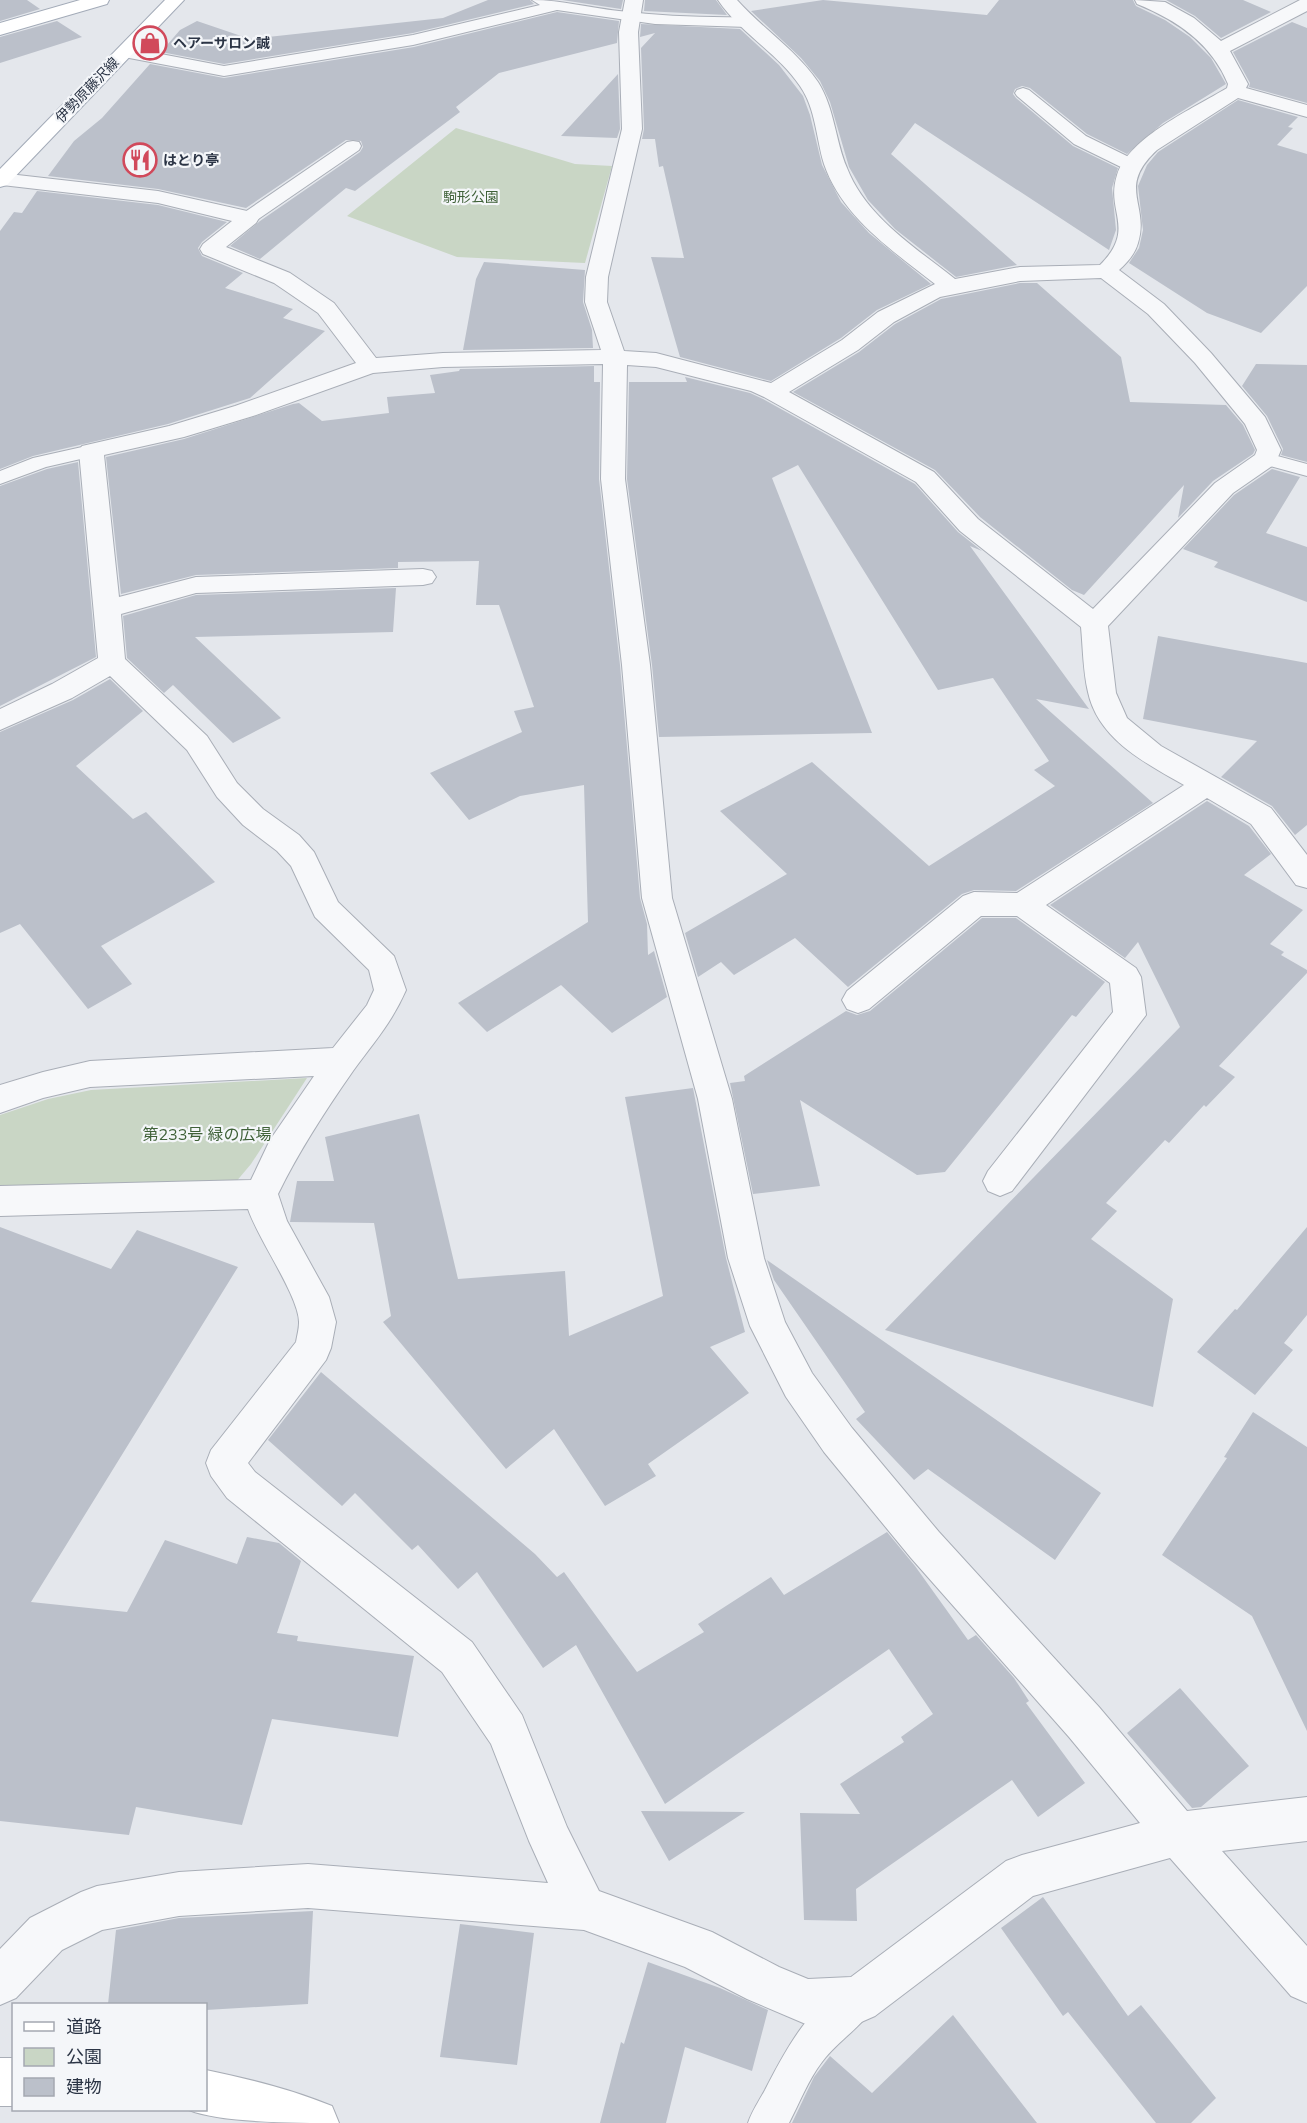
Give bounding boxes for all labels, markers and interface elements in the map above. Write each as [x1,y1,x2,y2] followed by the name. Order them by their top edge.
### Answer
[132,25,168,61] shop icon: ヘアーサロン誠
[173,34,270,52] place label: ヘアーサロン誠
[51,54,123,126] street label: 伊勢原藤沢線
[122,142,158,178] restaurant icon: はとり亭
[163,151,219,169] place label: はとり亭
[443,188,499,206] park label: 駒形公園
[143,1124,271,1144] park label: 第233号 緑の広場
[12,2003,207,2111] legend
[66,2015,102,2038] text: 道路
[66,2045,102,2068] text: 公園
[66,2075,102,2098] text: 建物

